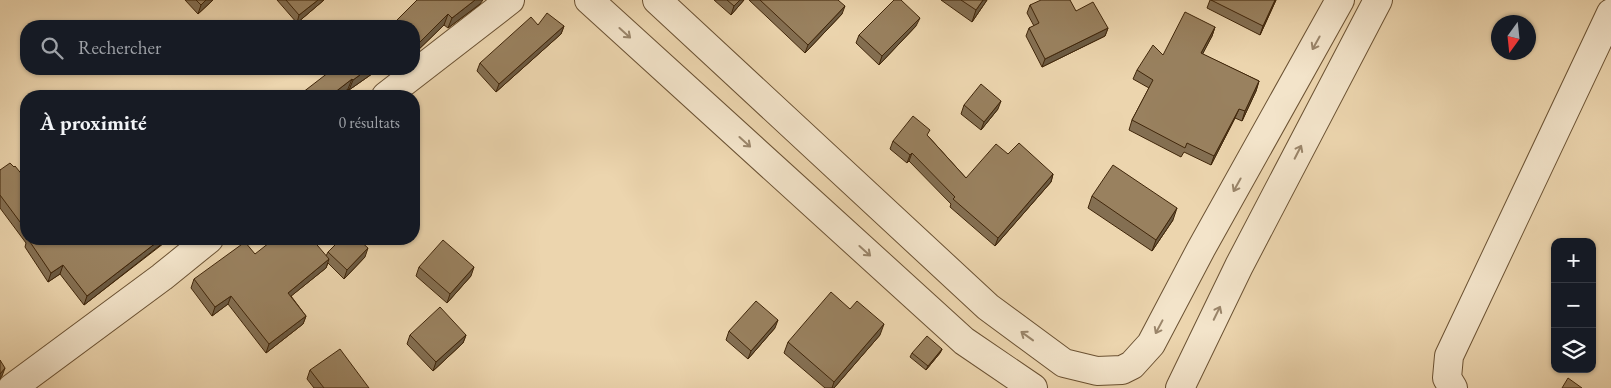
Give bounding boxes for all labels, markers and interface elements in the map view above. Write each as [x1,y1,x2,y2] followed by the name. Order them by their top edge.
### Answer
[1491,15,1536,60] north arrow
[20,20,420,75] search box
[618,27,631,39] one-way arrow
[38,34,66,62] icon: search
[78,35,161,60] text: Rechercher
[1311,35,1321,50] one-way arrow
[40,109,147,136] text: À proximité
[338,112,400,133] text: 0 résultats
[738,136,751,148] one-way arrow
[1293,145,1303,160] one-way arrow
[1232,177,1242,192] one-way arrow
[1551,238,1596,373] map controls
[1551,238,1596,283] button: +
[858,245,871,257] one-way arrow
[1551,283,1596,328] button: −
[1212,306,1222,321] one-way arrow
[1154,320,1164,334] one-way arrow
[1551,328,1596,373] button: layers
[1021,331,1035,341] one-way arrow

